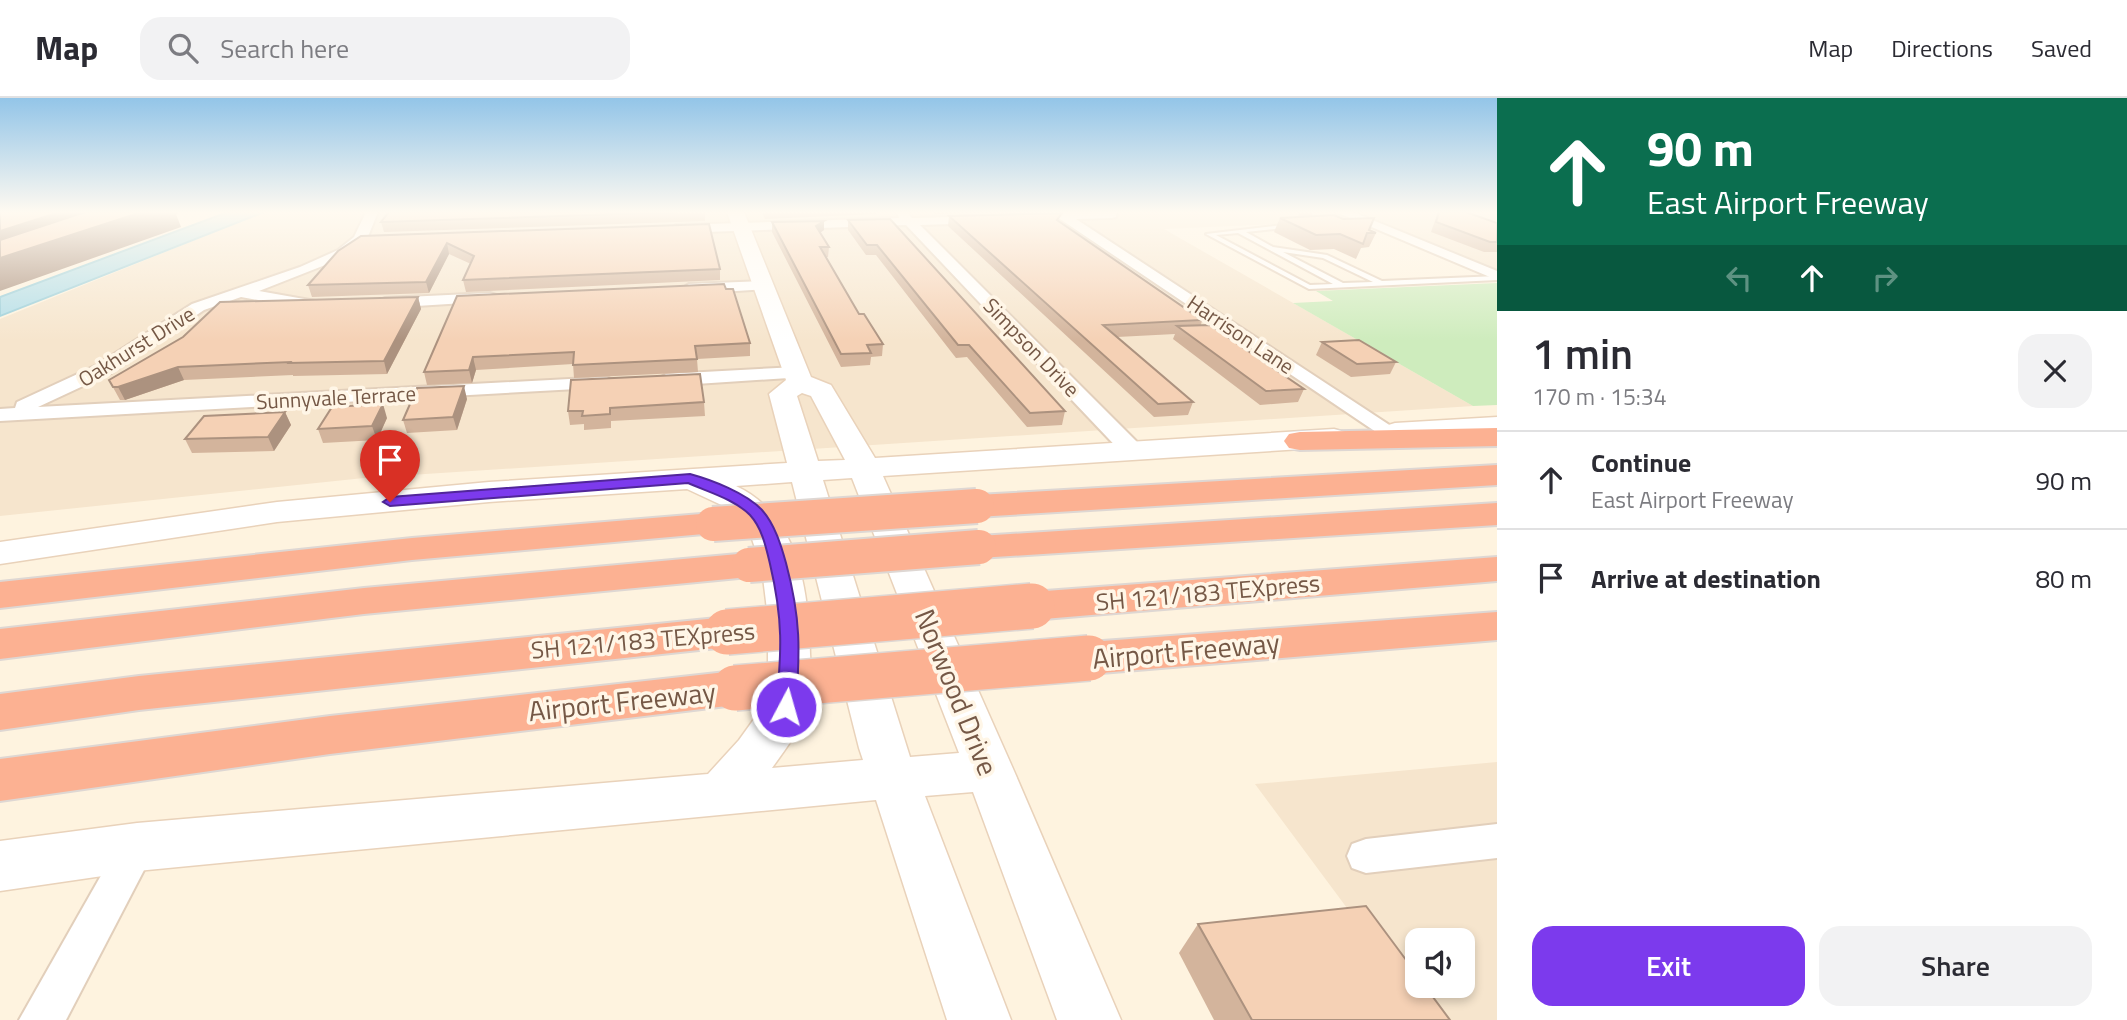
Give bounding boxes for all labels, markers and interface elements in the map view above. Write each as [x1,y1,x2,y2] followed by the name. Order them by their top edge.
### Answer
[140,17,630,80] search box
[35,23,98,73] text: Map
[164,29,202,67] icon: search
[220,29,349,68] text: Search here
[1808,30,1853,66] text: Map
[1891,30,1993,66] text: Directions
[2031,30,2092,66] text: Saved
[1647,110,1754,185] text: 90 m
[1532,126,1623,217] icon: ahead
[1647,178,1929,226] text: East Airport Freeway
[1720,259,1758,297] icon: left
[1793,259,1831,297] icon: ahead
[1866,259,1904,297] icon: right
[1181,286,1301,382] street label: Harrison Lane
[976,290,1088,404] street label: Simpson Drive
[72,298,200,394] street label: Oakhurst Drive
[1532,321,1633,385] text: 1 min
[2018,334,2092,408] button: close
[255,377,417,417] street label: Sunnyvale Terrace
[1532,379,1667,414] text: 170 m · 15:34
[360,430,420,502] pin
[371,441,409,479] icon: arrive
[1591,443,1691,482] text: Continue
[1532,461,1570,499] icon: ahead
[2035,461,2092,500] text: 90 m
[1591,482,1794,517] text: East Airport Freeway
[1532,559,1570,597] icon: arrive
[1591,559,1821,598] text: Arrive at destination
[2035,559,2092,598] text: 80 m
[1094,564,1322,620] street label: SH 121/183 TEXpress
[904,602,1010,782] street label: Norwood Drive
[529,612,757,668] street label: SH 121/183 TEXpress
[1090,620,1282,680] street label: Airport Freeway
[526,670,718,732] street label: Airport Freeway
[749,670,823,744] position arrow
[1532,926,1805,1006] button: Exit
[1819,926,2092,1006] button: Share
[1405,928,1475,998] map controls
[1405,928,1475,998] button: sound

